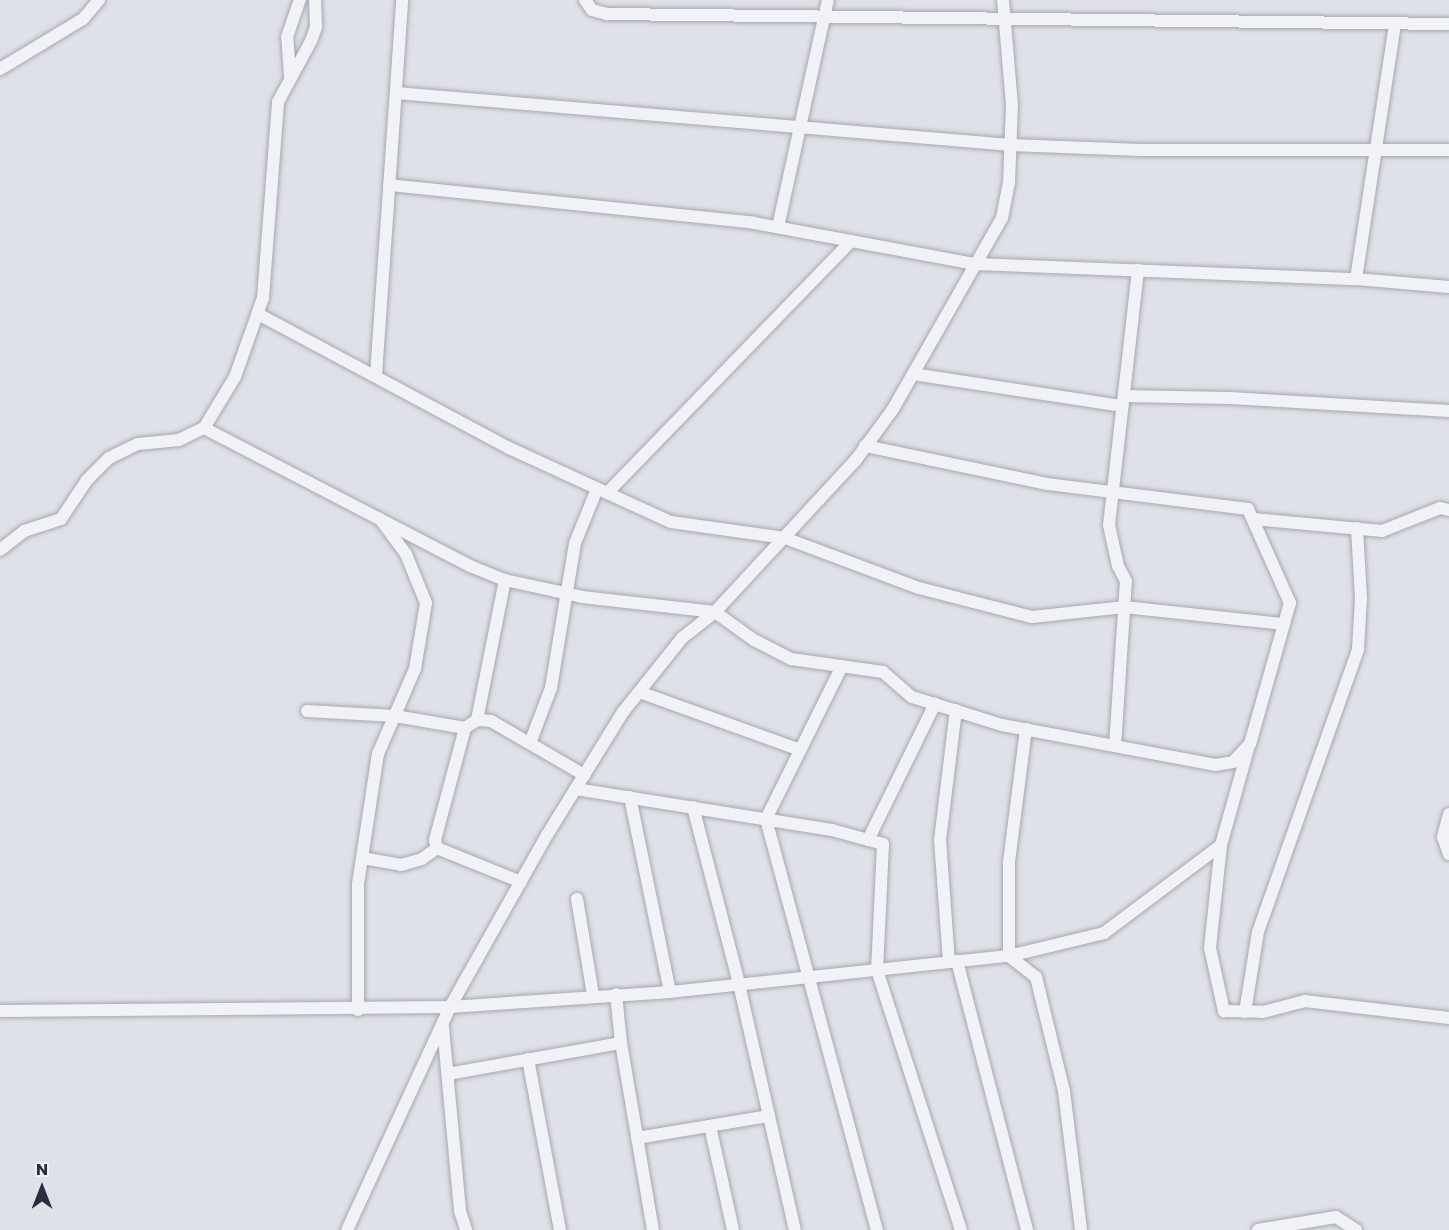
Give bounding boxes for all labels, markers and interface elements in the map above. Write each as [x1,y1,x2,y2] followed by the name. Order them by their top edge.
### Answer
[12,1158,72,1218] north arrow
[36,1158,48,1181] text: N

